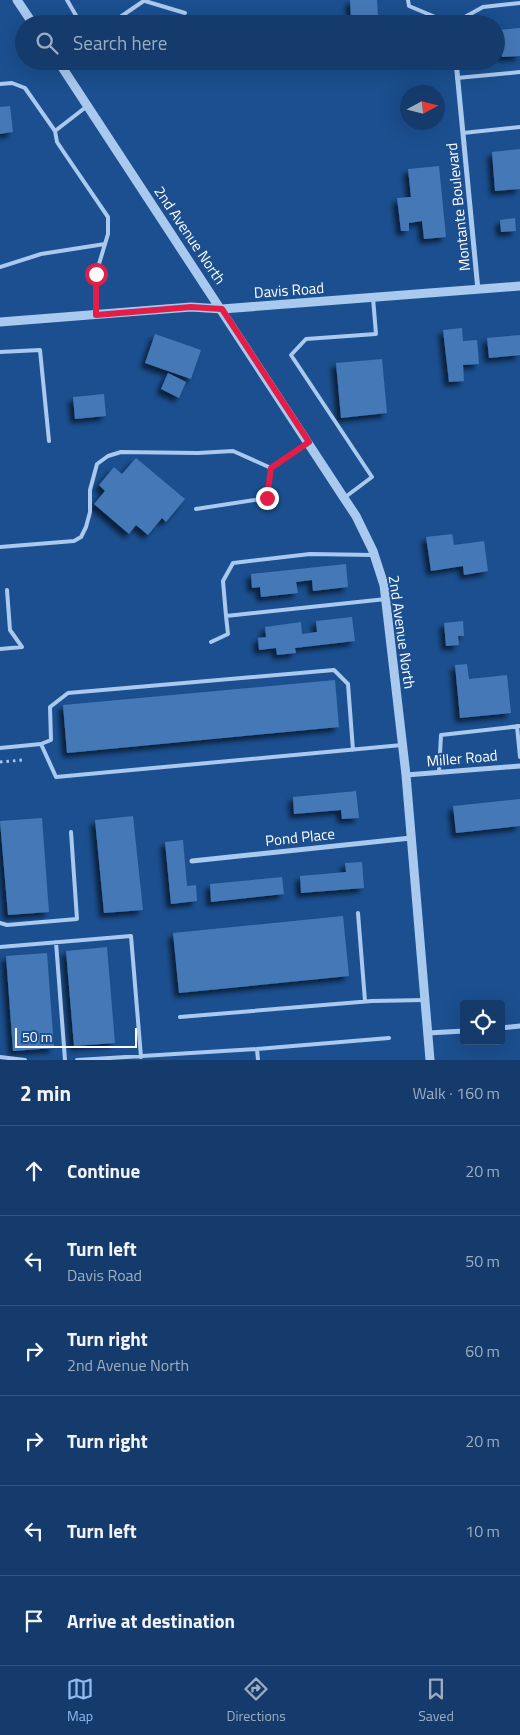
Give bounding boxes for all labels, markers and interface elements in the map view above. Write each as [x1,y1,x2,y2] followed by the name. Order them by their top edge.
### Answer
[15,15,505,70] search box
[73,28,167,57] text: Search here
[33,29,61,57] icon: search
[400,85,445,130] north arrow
[440,142,476,272] street label: Montante Boulevard
[148,181,232,289] street label: 2nd Avenue North
[85,263,108,286] route start
[253,276,325,304] street label: Davis Road
[256,487,279,510] route end
[383,574,421,690] street label: 2nd Avenue North
[425,743,499,773] street label: Miller Road
[264,822,336,852] street label: Pond Place
[460,1000,505,1045] map controls
[460,1000,505,1045] button: locate
[15,1025,138,1048] scale bar
[22,1026,52,1047] text: 50 m
[20,1077,71,1109] text: 2 min
[412,1081,500,1105] text: Walk · 160 m
[67,1156,140,1185] text: Continue
[20,1157,48,1185] icon: ahead
[465,1159,500,1183] text: 20 m
[67,1234,137,1263] text: Turn left
[20,1247,48,1275] icon: left
[465,1249,500,1273] text: 50 m
[67,1263,142,1287] text: Davis Road
[67,1324,148,1353] text: Turn right
[20,1337,48,1365] icon: right
[465,1339,500,1363] text: 60 m
[67,1353,189,1377] text: 2nd Avenue North
[67,1426,148,1455] text: Turn right
[20,1427,48,1455] icon: right
[465,1429,500,1453] text: 20 m
[67,1516,137,1545] text: Turn left
[20,1517,48,1545] icon: left
[465,1519,500,1543] text: 10 m
[67,1606,235,1635] text: Arrive at destination
[20,1607,48,1635] icon: arrive
[66,1675,94,1726] tab: Map
[226,1675,286,1726] tab: Directions
[418,1675,454,1726] tab: Saved

